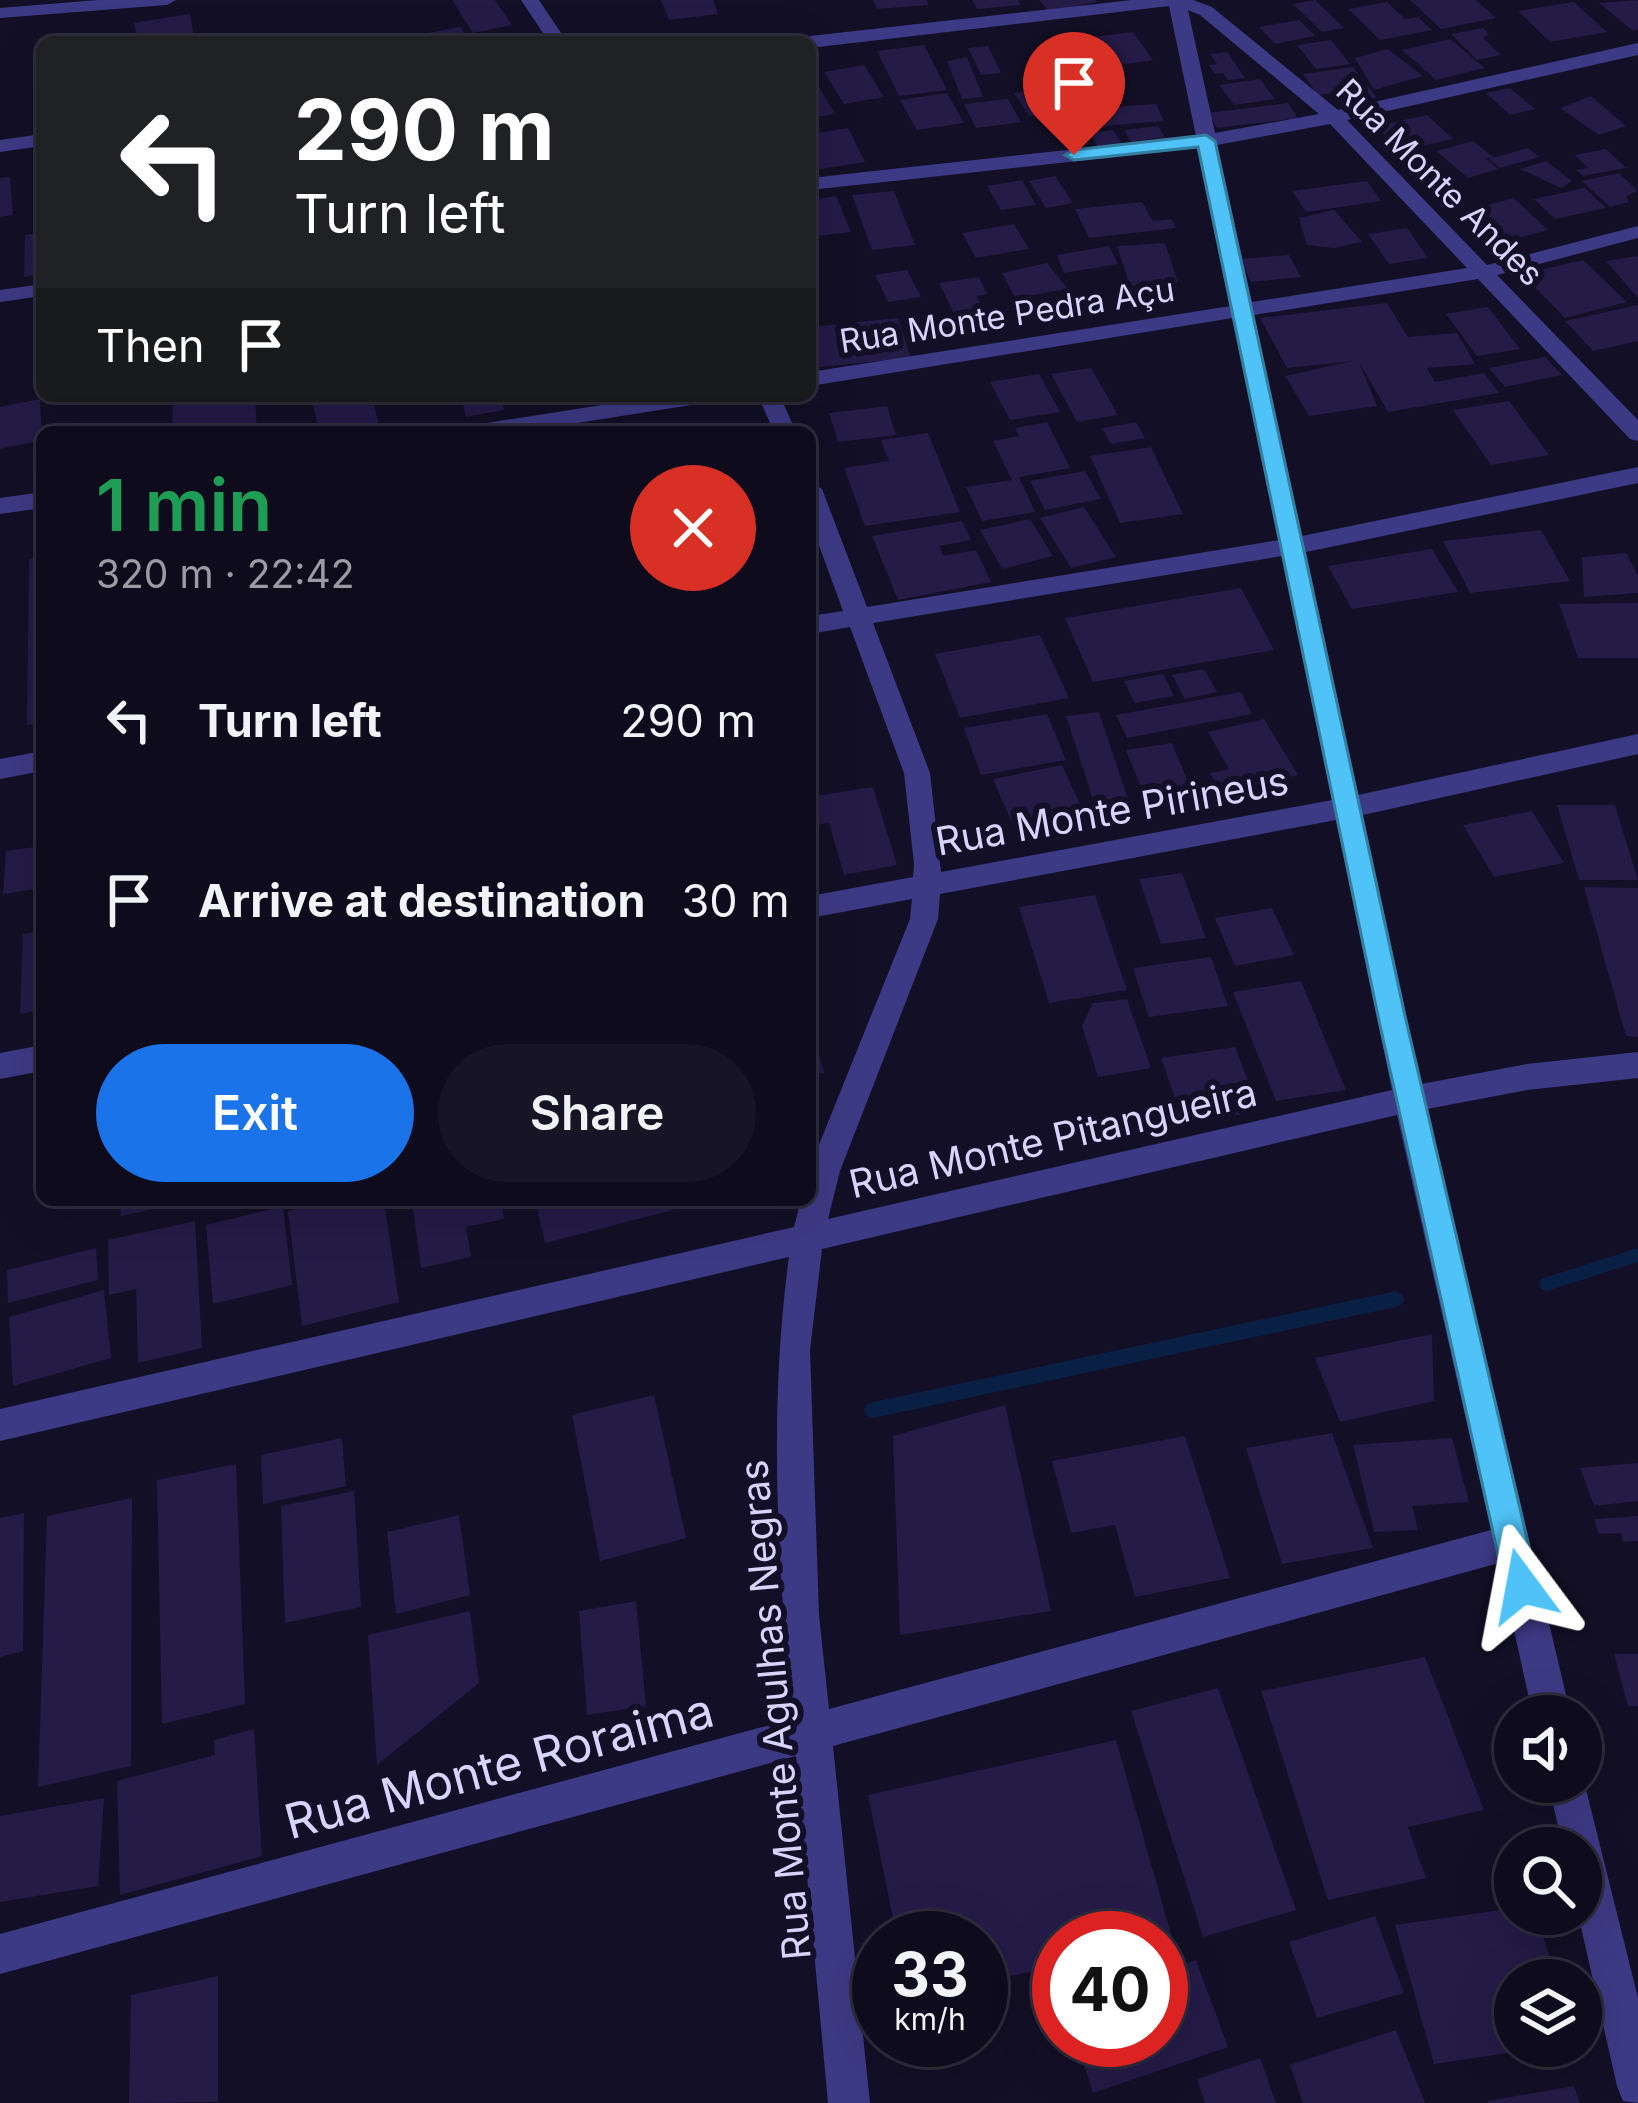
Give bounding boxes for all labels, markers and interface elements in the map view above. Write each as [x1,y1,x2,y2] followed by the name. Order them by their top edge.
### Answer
[1023,32,1125,155] pin
[1041,50,1107,116] icon: arrive
[1328,70,1552,294] street label: Rua Monte Andes
[294,79,555,180] text: 290 m
[96,84,252,240] icon: left
[294,181,505,246] text: Turn left
[837,269,1177,361] street label: Rua Monte Pedra Açu
[228,312,294,378] icon: arrive
[96,318,204,373] text: Then
[96,461,272,548] text: 1 min
[630,465,756,591] button: close
[96,550,355,597] text: 320 m · 22:42
[96,687,162,753] icon: left
[198,693,382,748] text: Turn left
[620,693,756,748] text: 290 m
[932,756,1292,865] street label: Rua Monte Pirineus
[96,867,162,933] icon: arrive
[198,873,645,928] text: Arrive at destination
[681,873,790,928] text: 30 m
[96,1044,414,1182] button: Exit
[438,1044,756,1182] button: Share
[845,1068,1261,1207] street label: Rua Monte Pitangueira
[729,1458,820,1962] street label: Rua Monte Agulhas Negras
[1459,1523,1585,1649] position arrow
[278,1680,720,1851] street label: Rua Monte Roraima
[1494,1695,1602,2067] map controls
[1494,1695,1602,1803] button: sound
[1494,1827,1602,1935] button: search
[1032,1911,1188,2067] speed limit sign: 40
[891,1938,969,2010] text: 33
[1494,1959,1602,2067] button: layers
[894,2001,966,2037] text: km/h

